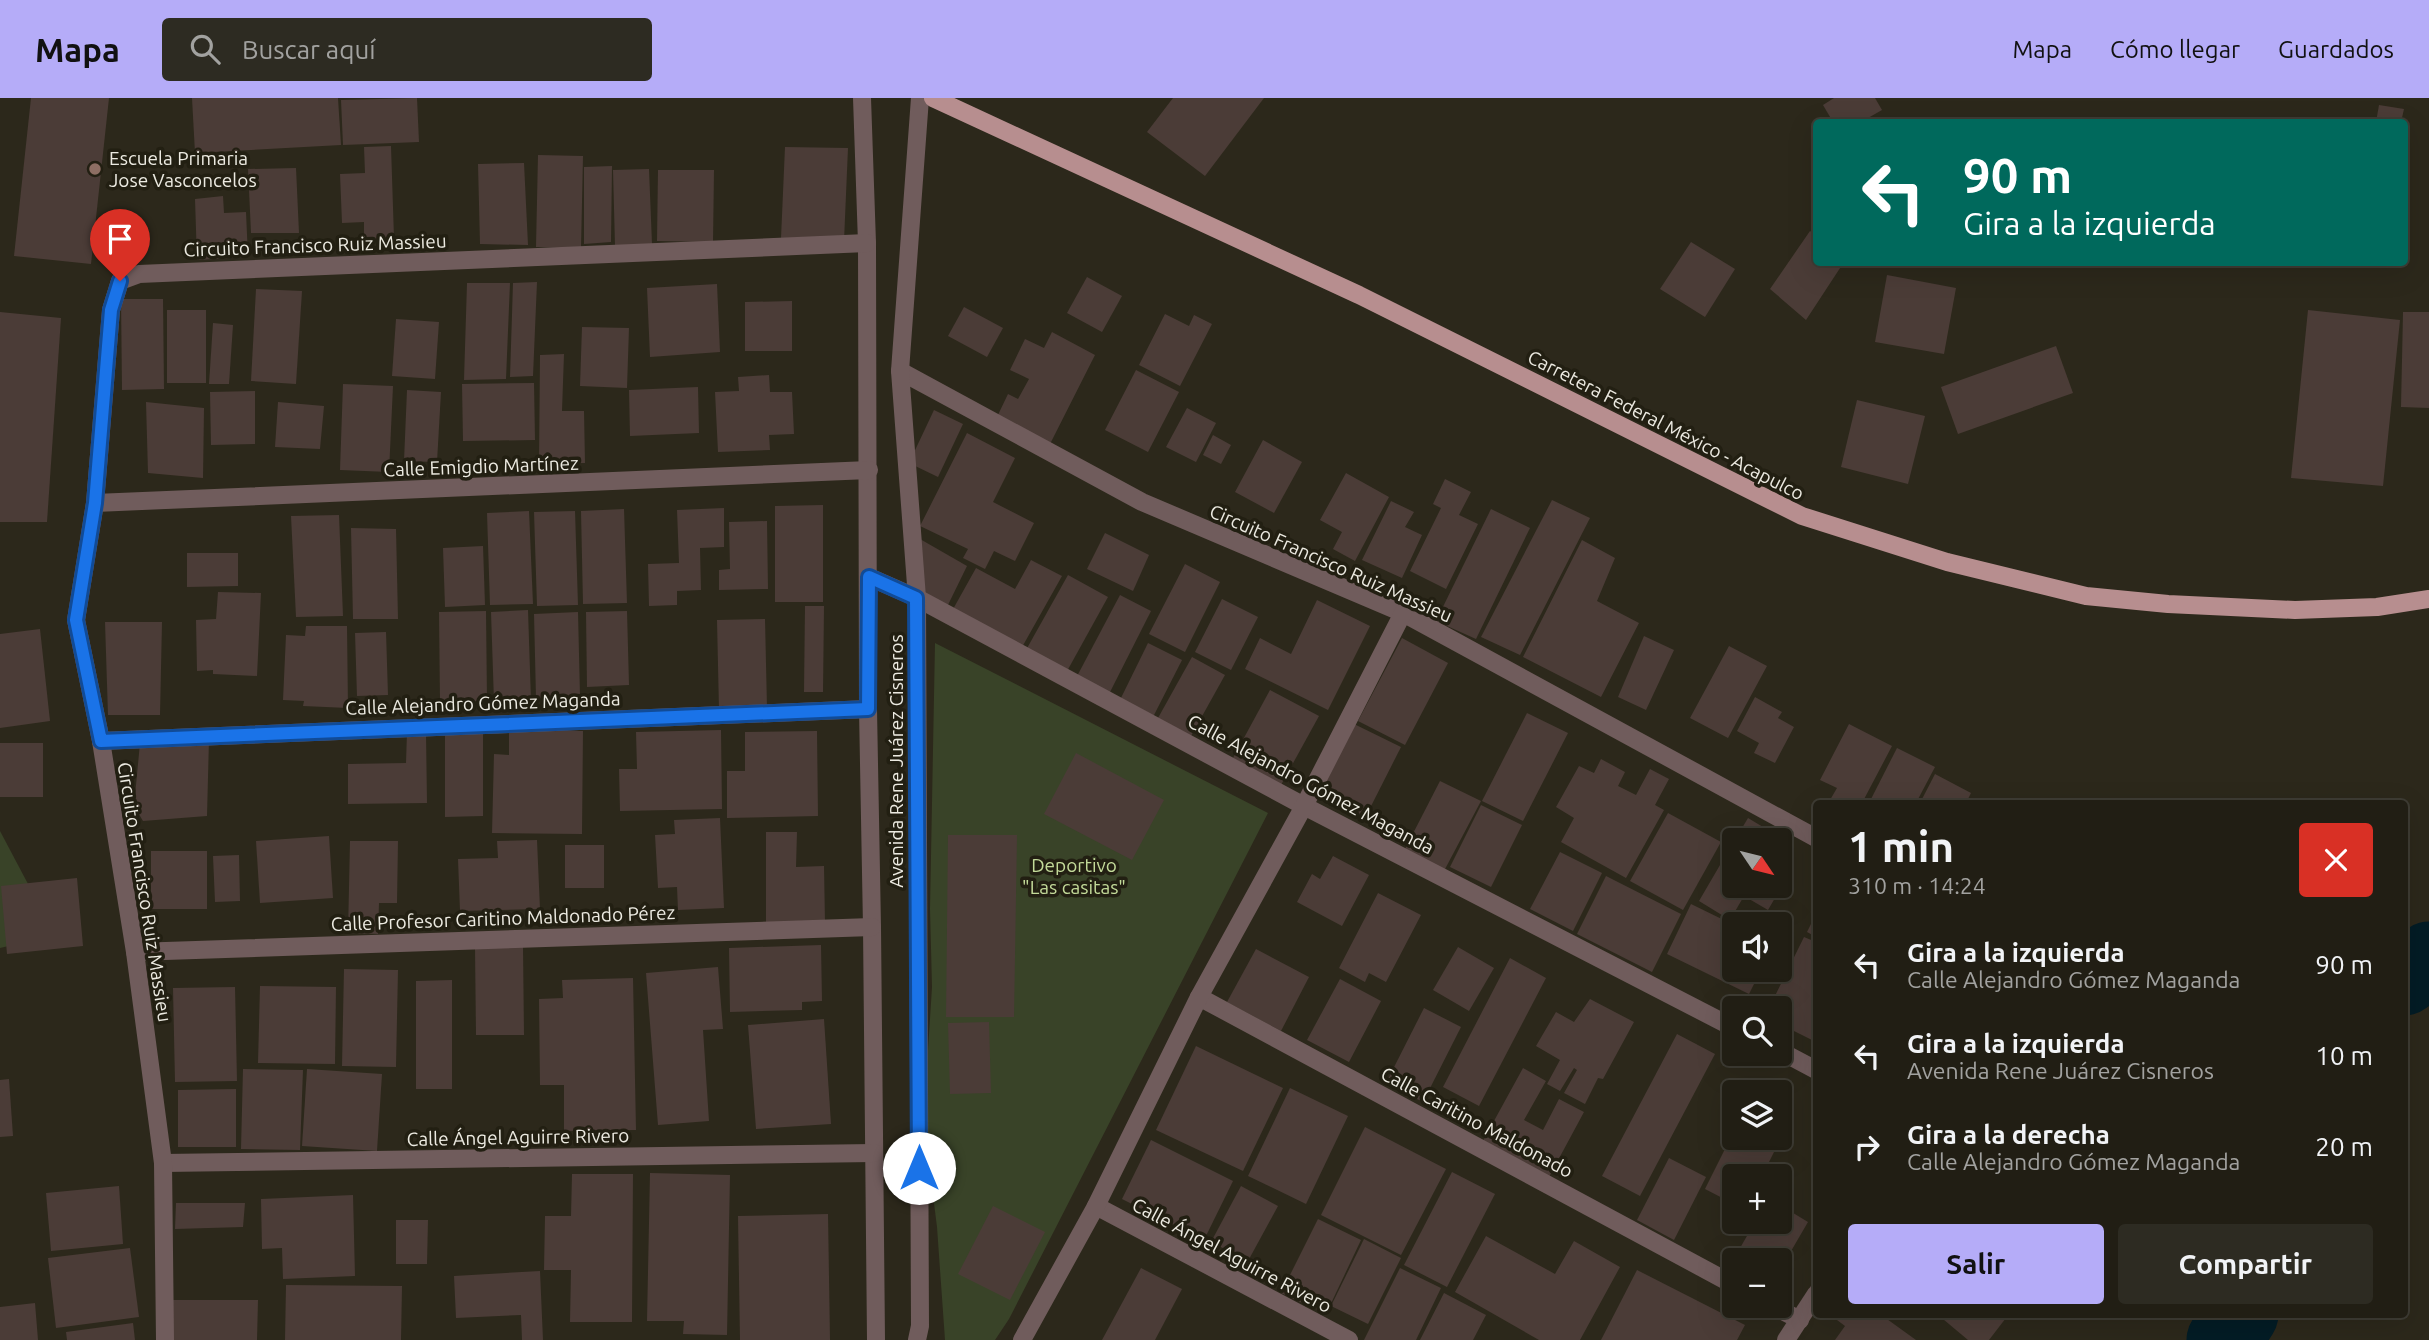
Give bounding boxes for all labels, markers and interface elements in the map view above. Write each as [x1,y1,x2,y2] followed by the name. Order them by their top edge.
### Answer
[162,18,652,81] search box
[186,30,224,68] icon: search
[35,31,120,68] text: Mapa
[242,35,376,64] text: Buscar aquí
[2012,36,2072,63] text: Mapa
[2110,36,2240,63] text: Cómo llegar
[2278,36,2394,63] text: Guardados
[109,147,257,191] place label: Escuela Primaria Jose Vasconcelos
[1848,147,1939,238] icon: left
[1963,147,2072,202] text: 90 m
[87,161,103,177] marker: Escuela Primaria Jose Vasconcelos
[1963,205,2216,241] text: Gira a la izquierda
[90,209,150,281] pin
[101,220,139,258] icon: arrive
[183,229,447,261] street label: Circuito Francisco Ruiz Massieu
[1524,346,1808,504] street label: Carretera Federal México - Acapulco
[383,452,579,480] street label: Calle Emigdio Martínez
[1206,499,1456,627] street label: Circuito Francisco Ruiz Massieu
[885,634,907,888] street label: Avenida Rene Juárez Cisneros
[345,687,621,719] street label: Calle Alejandro Gómez Maganda
[1184,710,1438,858] street label: Calle Alejandro Gómez Maganda
[114,760,176,1024] street label: Circuito Francisco Ruiz Massieu
[1848,823,1954,870] text: 1 min
[2299,823,2373,897] button: close
[1722,828,1792,898] north arrow
[1722,828,1792,1318] map controls
[1022,854,1126,898] park label: Deportivo "Las casitas"
[1848,873,1986,898] text: 310 m · 14:24
[330,901,676,935] street label: Calle Profesor Caritino Maldonado Pérez
[1722,912,1792,982] button: sound
[1907,938,2125,967] text: Gira a la izquierda
[1848,946,1886,984] icon: left
[2315,950,2373,979] text: 90 m
[1907,967,2240,992] text: Calle Alejandro Gómez Maganda
[1722,996,1792,1066] button: search
[1907,1029,2125,1058] text: Gira a la izquierda
[1848,1037,1886,1075] icon: left
[2315,1041,2373,1070] text: 10 m
[1907,1058,2214,1083] text: Avenida Rene Juárez Cisneros
[1377,1062,1577,1182] street label: Calle Caritino Maldonado
[1722,1080,1792,1150] button: layers
[1907,1120,2110,1149] text: Gira a la derecha
[407,1124,629,1150] street label: Calle Ángel Aguirre Rivero
[1848,1128,1886,1166] icon: right
[882,1131,956,1205] position arrow
[2315,1132,2373,1161] text: 20 m
[1907,1149,2240,1174] text: Calle Alejandro Gómez Maganda
[1722,1164,1792,1234] button: +
[1129,1193,1335,1317] street label: Calle Ángel Aguirre Rivero
[1848,1224,2104,1304] button: Salir
[2118,1224,2373,1304] button: Compartir
[1722,1248,1792,1318] button: −

